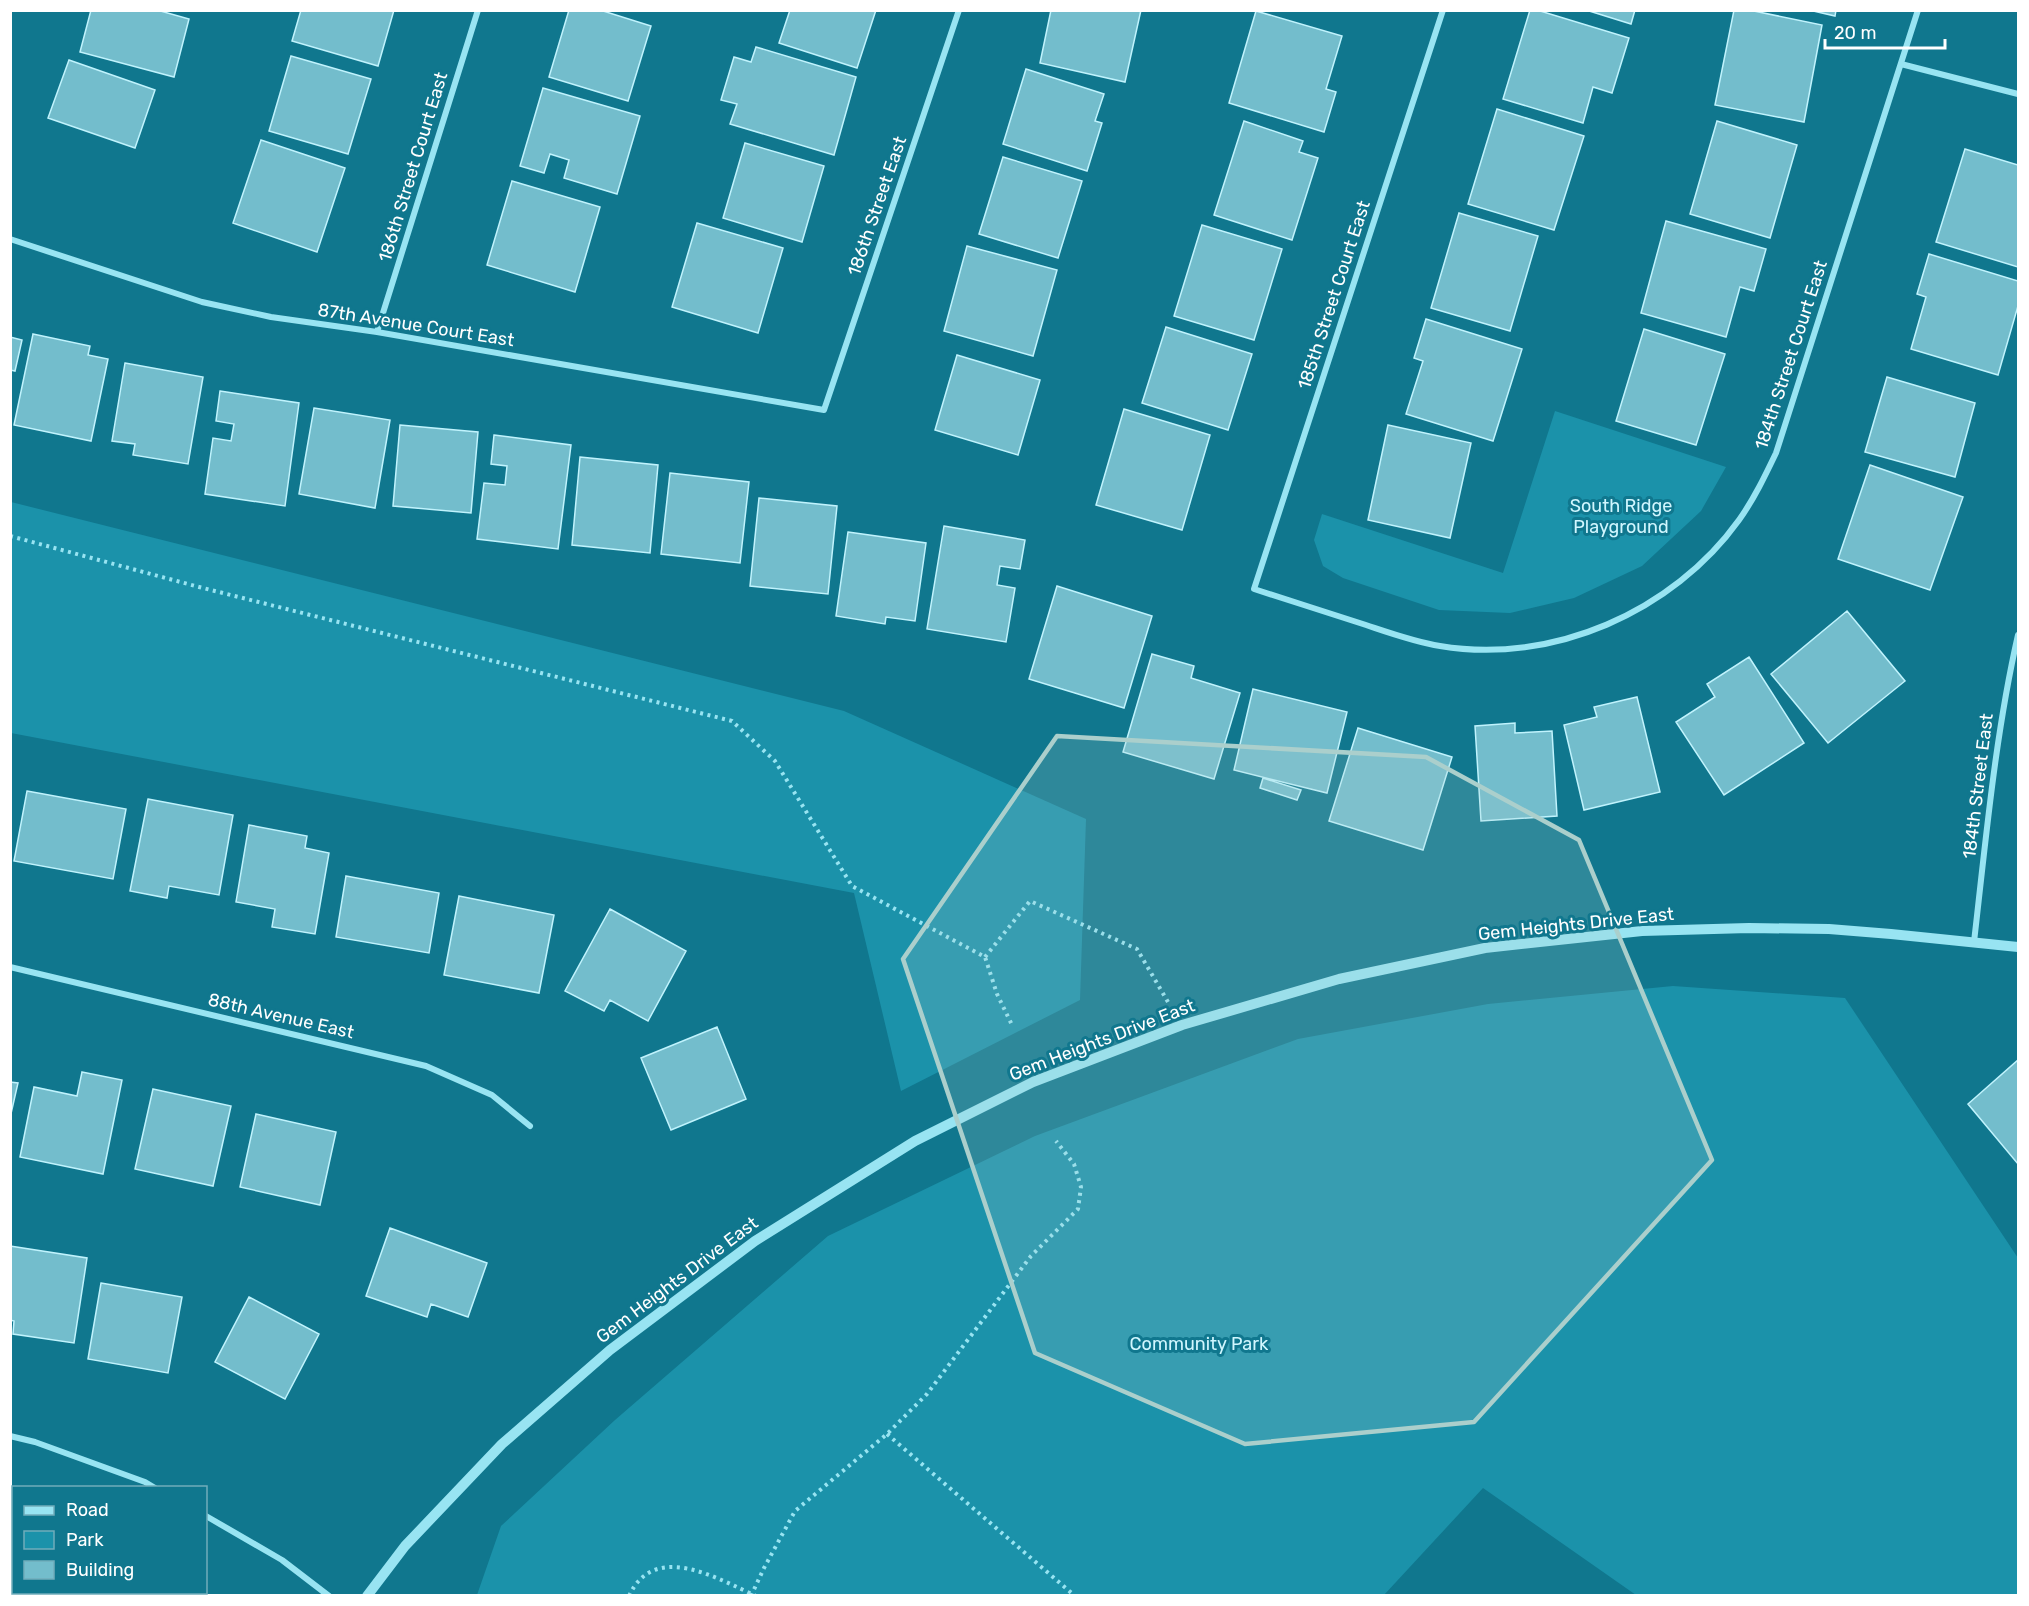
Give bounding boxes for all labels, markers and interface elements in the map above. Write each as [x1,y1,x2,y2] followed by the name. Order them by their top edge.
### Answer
[1825,12,1945,50] scale bar
[1834,22,1876,44] text: 20 m
[374,69,452,265] street label: 186th Street Court East
[843,133,911,279] street label: 186th Street East
[1293,198,1375,392] street label: 185th Street Court East
[1750,258,1832,452] street label: 184th Street Court East
[316,299,516,351] street label: 87th Avenue Court East
[1570,495,1672,538] park label: South Ridge Playground
[1958,712,1998,860] street label: 184th Street East
[1477,903,1675,945] street label: Gem Heights Drive East
[206,988,356,1044] street label: 88th Avenue East
[1006,994,1198,1086] street label: Gem Heights Drive East
[592,1212,762,1348] street label: Gem Heights Drive East
[1130,1333,1269,1355] park label: Community Park
[12,1486,207,1594] legend
[66,1499,109,1521] text: Road
[66,1529,104,1551] text: Park
[66,1559,134,1581] text: Building

